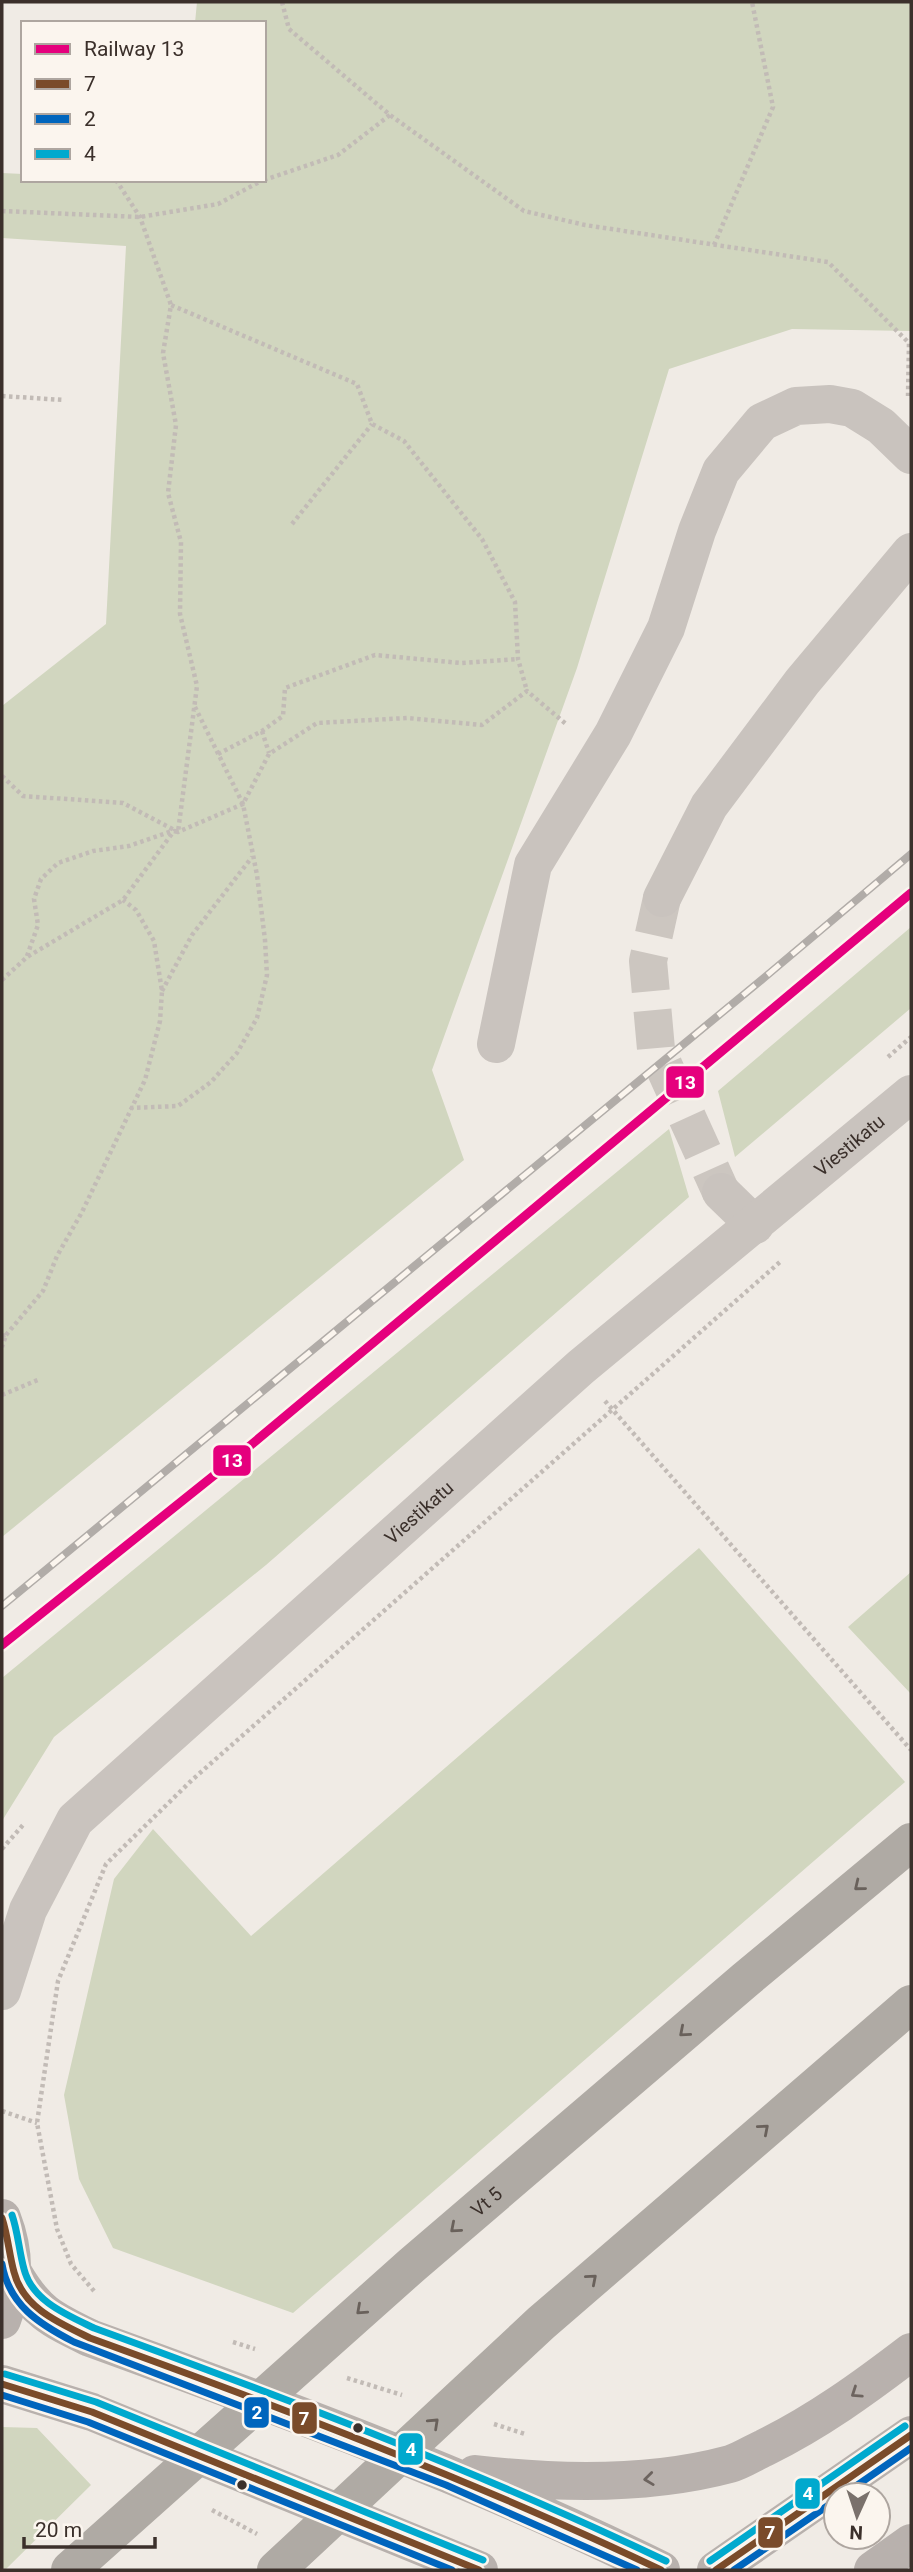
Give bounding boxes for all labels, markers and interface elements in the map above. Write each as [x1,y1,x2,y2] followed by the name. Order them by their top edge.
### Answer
[21,21,266,182] legend
[84,37,184,61] text: Railway 13
[84,72,96,96] text: 7
[84,107,96,131] text: 2
[84,142,96,166] text: 4
[665,1065,705,1099] line badge: 13
[674,1071,696,1094] text: 13
[810,1110,889,1181] street label: Viestikatu
[212,1444,252,1477] line badge: 13
[221,1449,243,1472] text: 13
[380,1476,458,1549] street label: Viestikatu
[854,1878,867,1890] one-way arrow
[679,2024,692,2036] one-way arrow
[756,2125,769,2137] one-way arrow
[466,2182,507,2222] street label: Vt 5
[451,2220,464,2232] one-way arrow
[584,2275,597,2287] one-way arrow
[356,2302,369,2314] one-way arrow
[851,2385,864,2398] one-way arrow
[243,2396,270,2429] line badge: 2
[252,2401,263,2424] text: 2
[291,2401,318,2435] line badge: 7
[299,2407,310,2430] text: 7
[426,2419,439,2432] one-way arrow
[351,2421,365,2435] unlabelled marker
[397,2432,424,2466] line badge: 4
[406,2438,417,2461] text: 4
[643,2471,655,2486] one-way arrow
[794,2477,821,2510] line badge: 4
[235,2478,249,2492] unlabelled marker
[822,2481,892,2551] north arrow
[803,2482,814,2505] text: 4
[24,2506,156,2550] scale bar
[757,2516,784,2549] line badge: 7
[35,2518,82,2542] text: 20 m
[765,2521,776,2544] text: 7
[849,2521,863,2544] text: N

